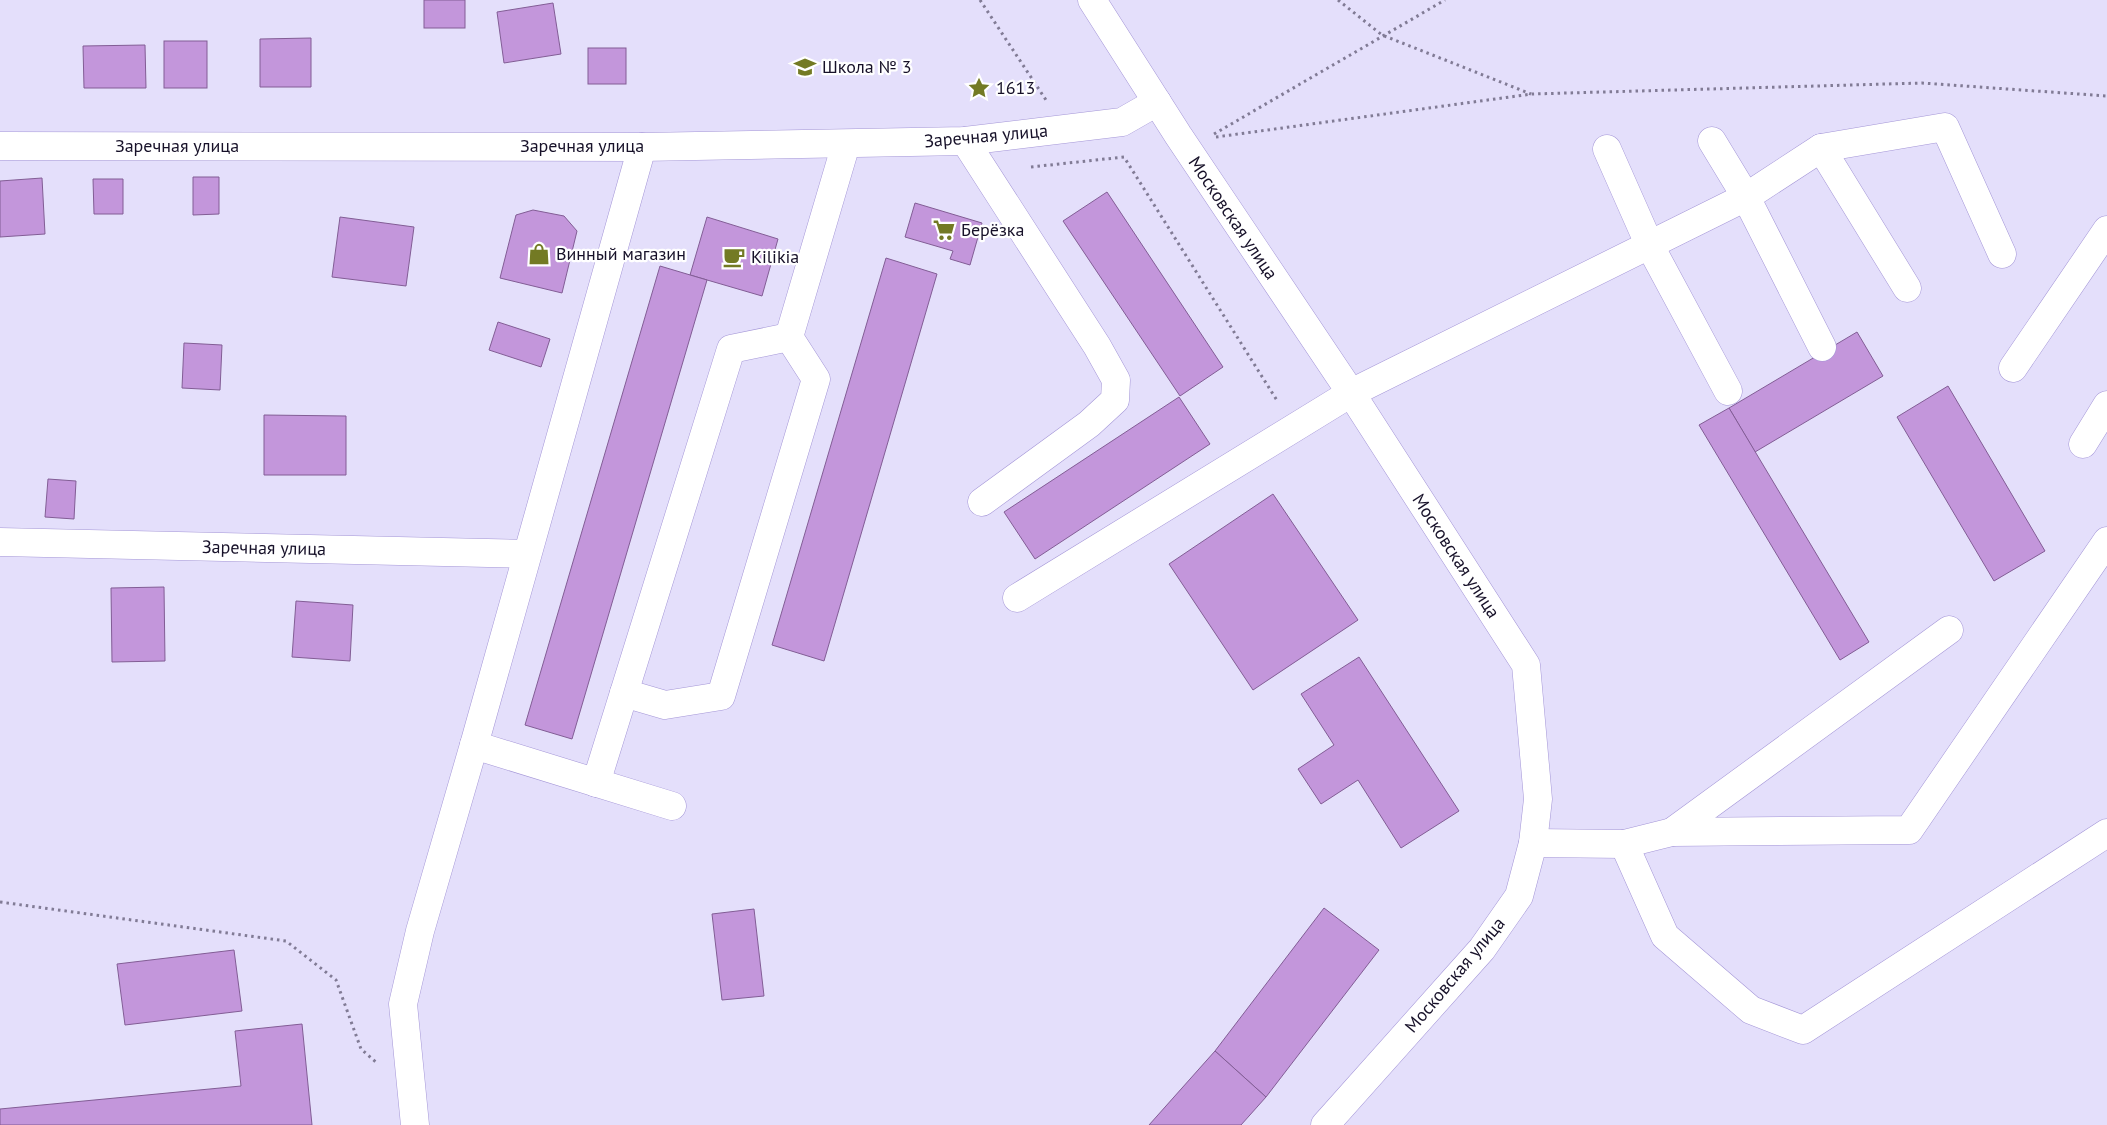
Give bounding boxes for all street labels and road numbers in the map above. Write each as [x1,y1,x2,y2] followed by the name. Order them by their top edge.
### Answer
[923,119,1049,152] street label: Заречная улица
[115,134,239,157] street label: Заречная улица
[520,134,644,157] street label: Заречная улица
[1184,152,1283,284] street label: Московская улица
[1408,489,1505,622] street label: Московская улица
[202,535,326,560] street label: Заречная улица
[1400,912,1510,1037] street label: Московская улица

